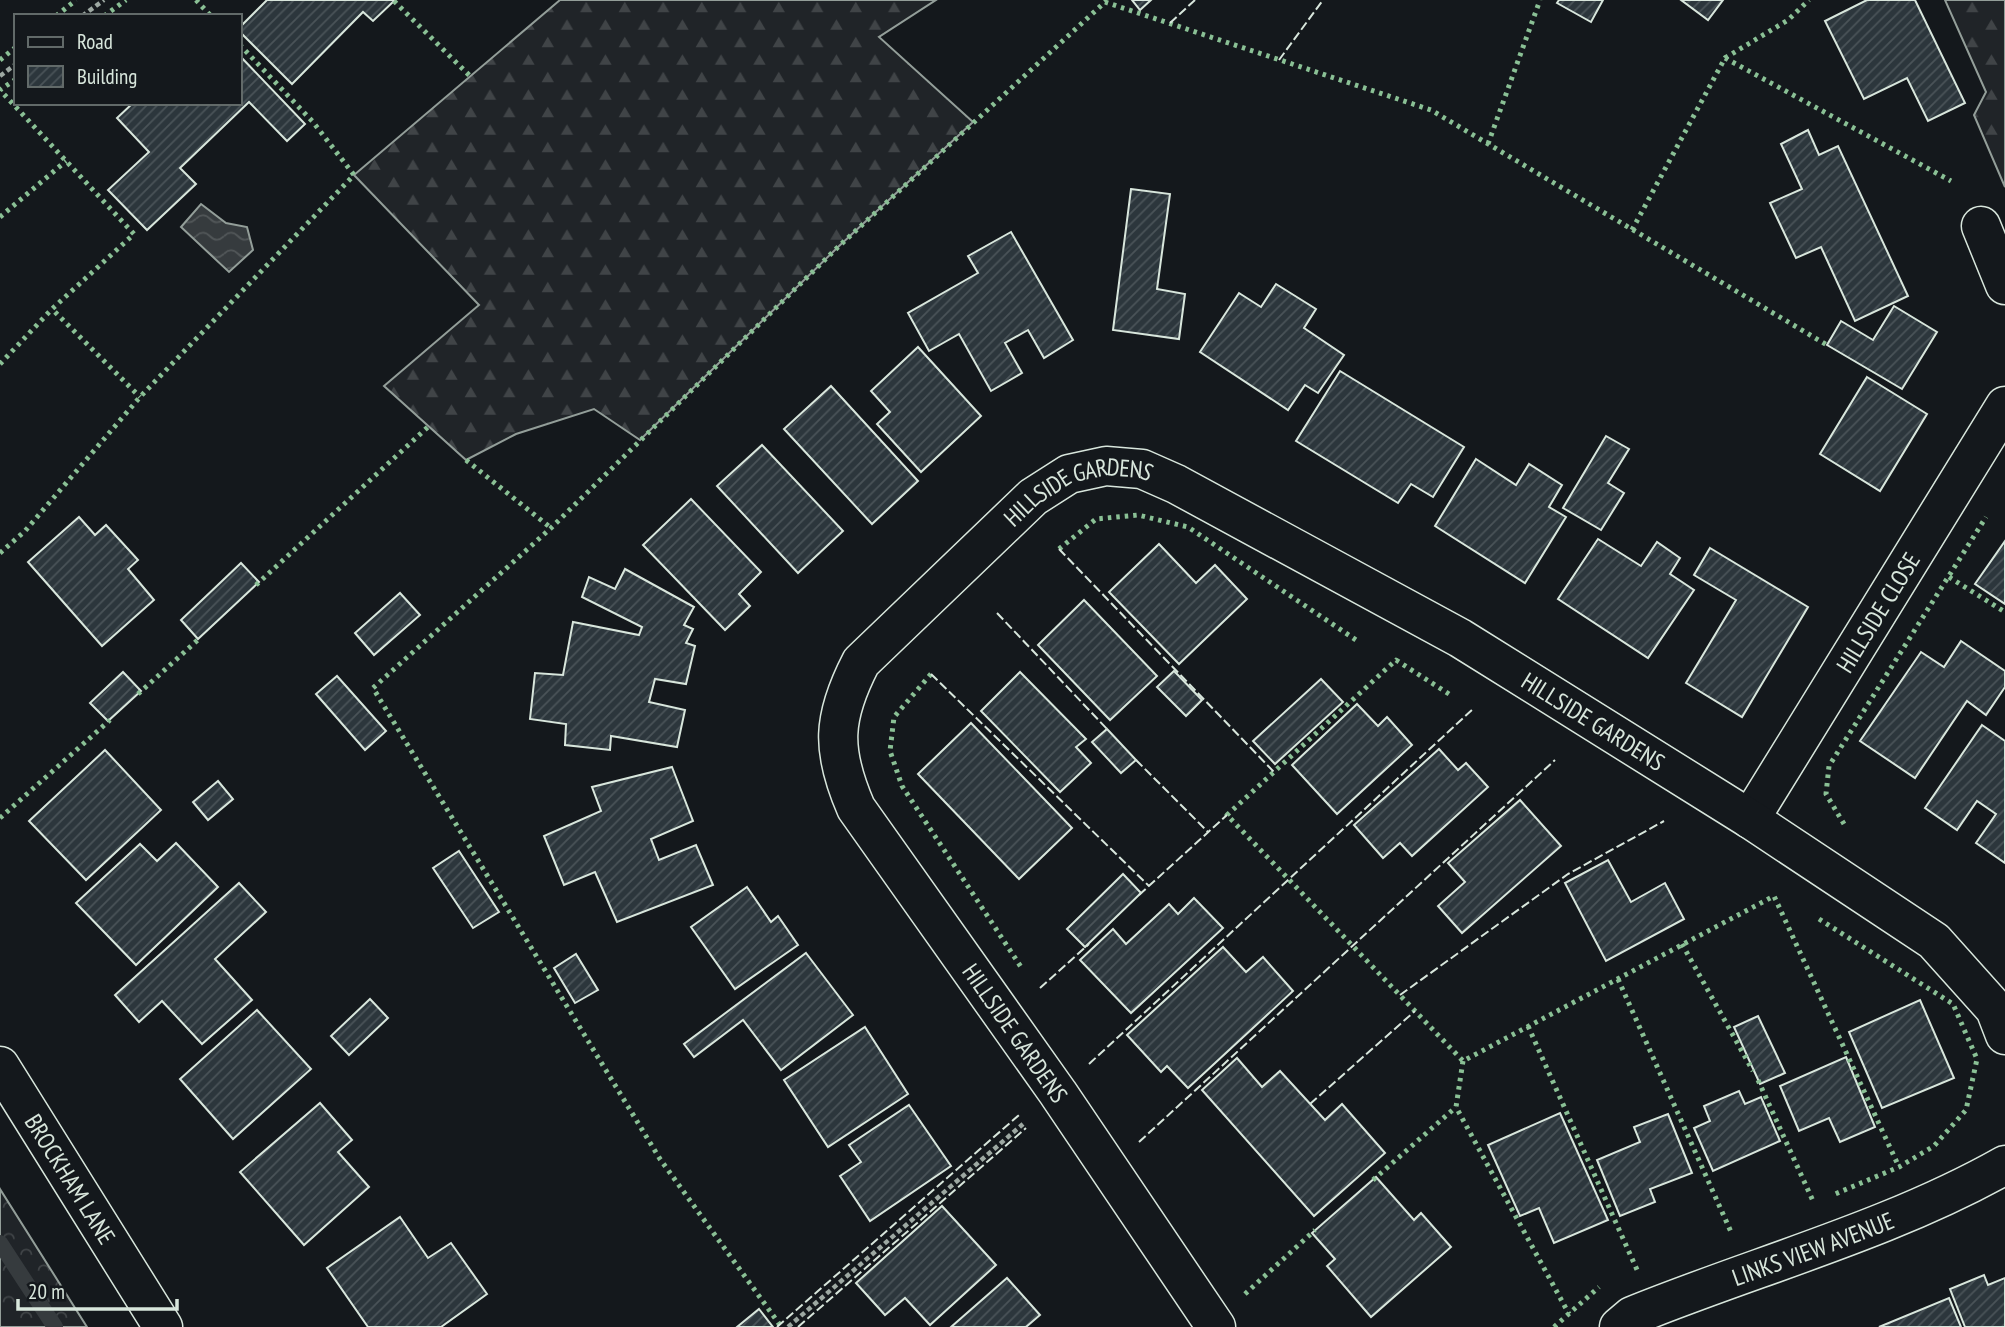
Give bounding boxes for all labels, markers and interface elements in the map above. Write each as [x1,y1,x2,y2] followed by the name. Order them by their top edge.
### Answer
[14,14,242,105] legend
[77,28,113,55] text: Road
[77,63,137,90] text: Building
[997,451,1158,533] street label: HILLSIDE GARDENS
[1829,546,1926,678] street label: HILLSIDE CLOSE
[1516,665,1671,778] street label: HILLSIDE GARDENS
[956,957,1074,1109] street label: HILLSIDE GARDENS
[18,1108,123,1250] street label: BROCKHAM LANE
[1728,1204,1898,1293] street label: LINKS VIEW AVENUE
[18,1268,177,1312] scale bar
[28,1278,65,1305] text: 20 m

